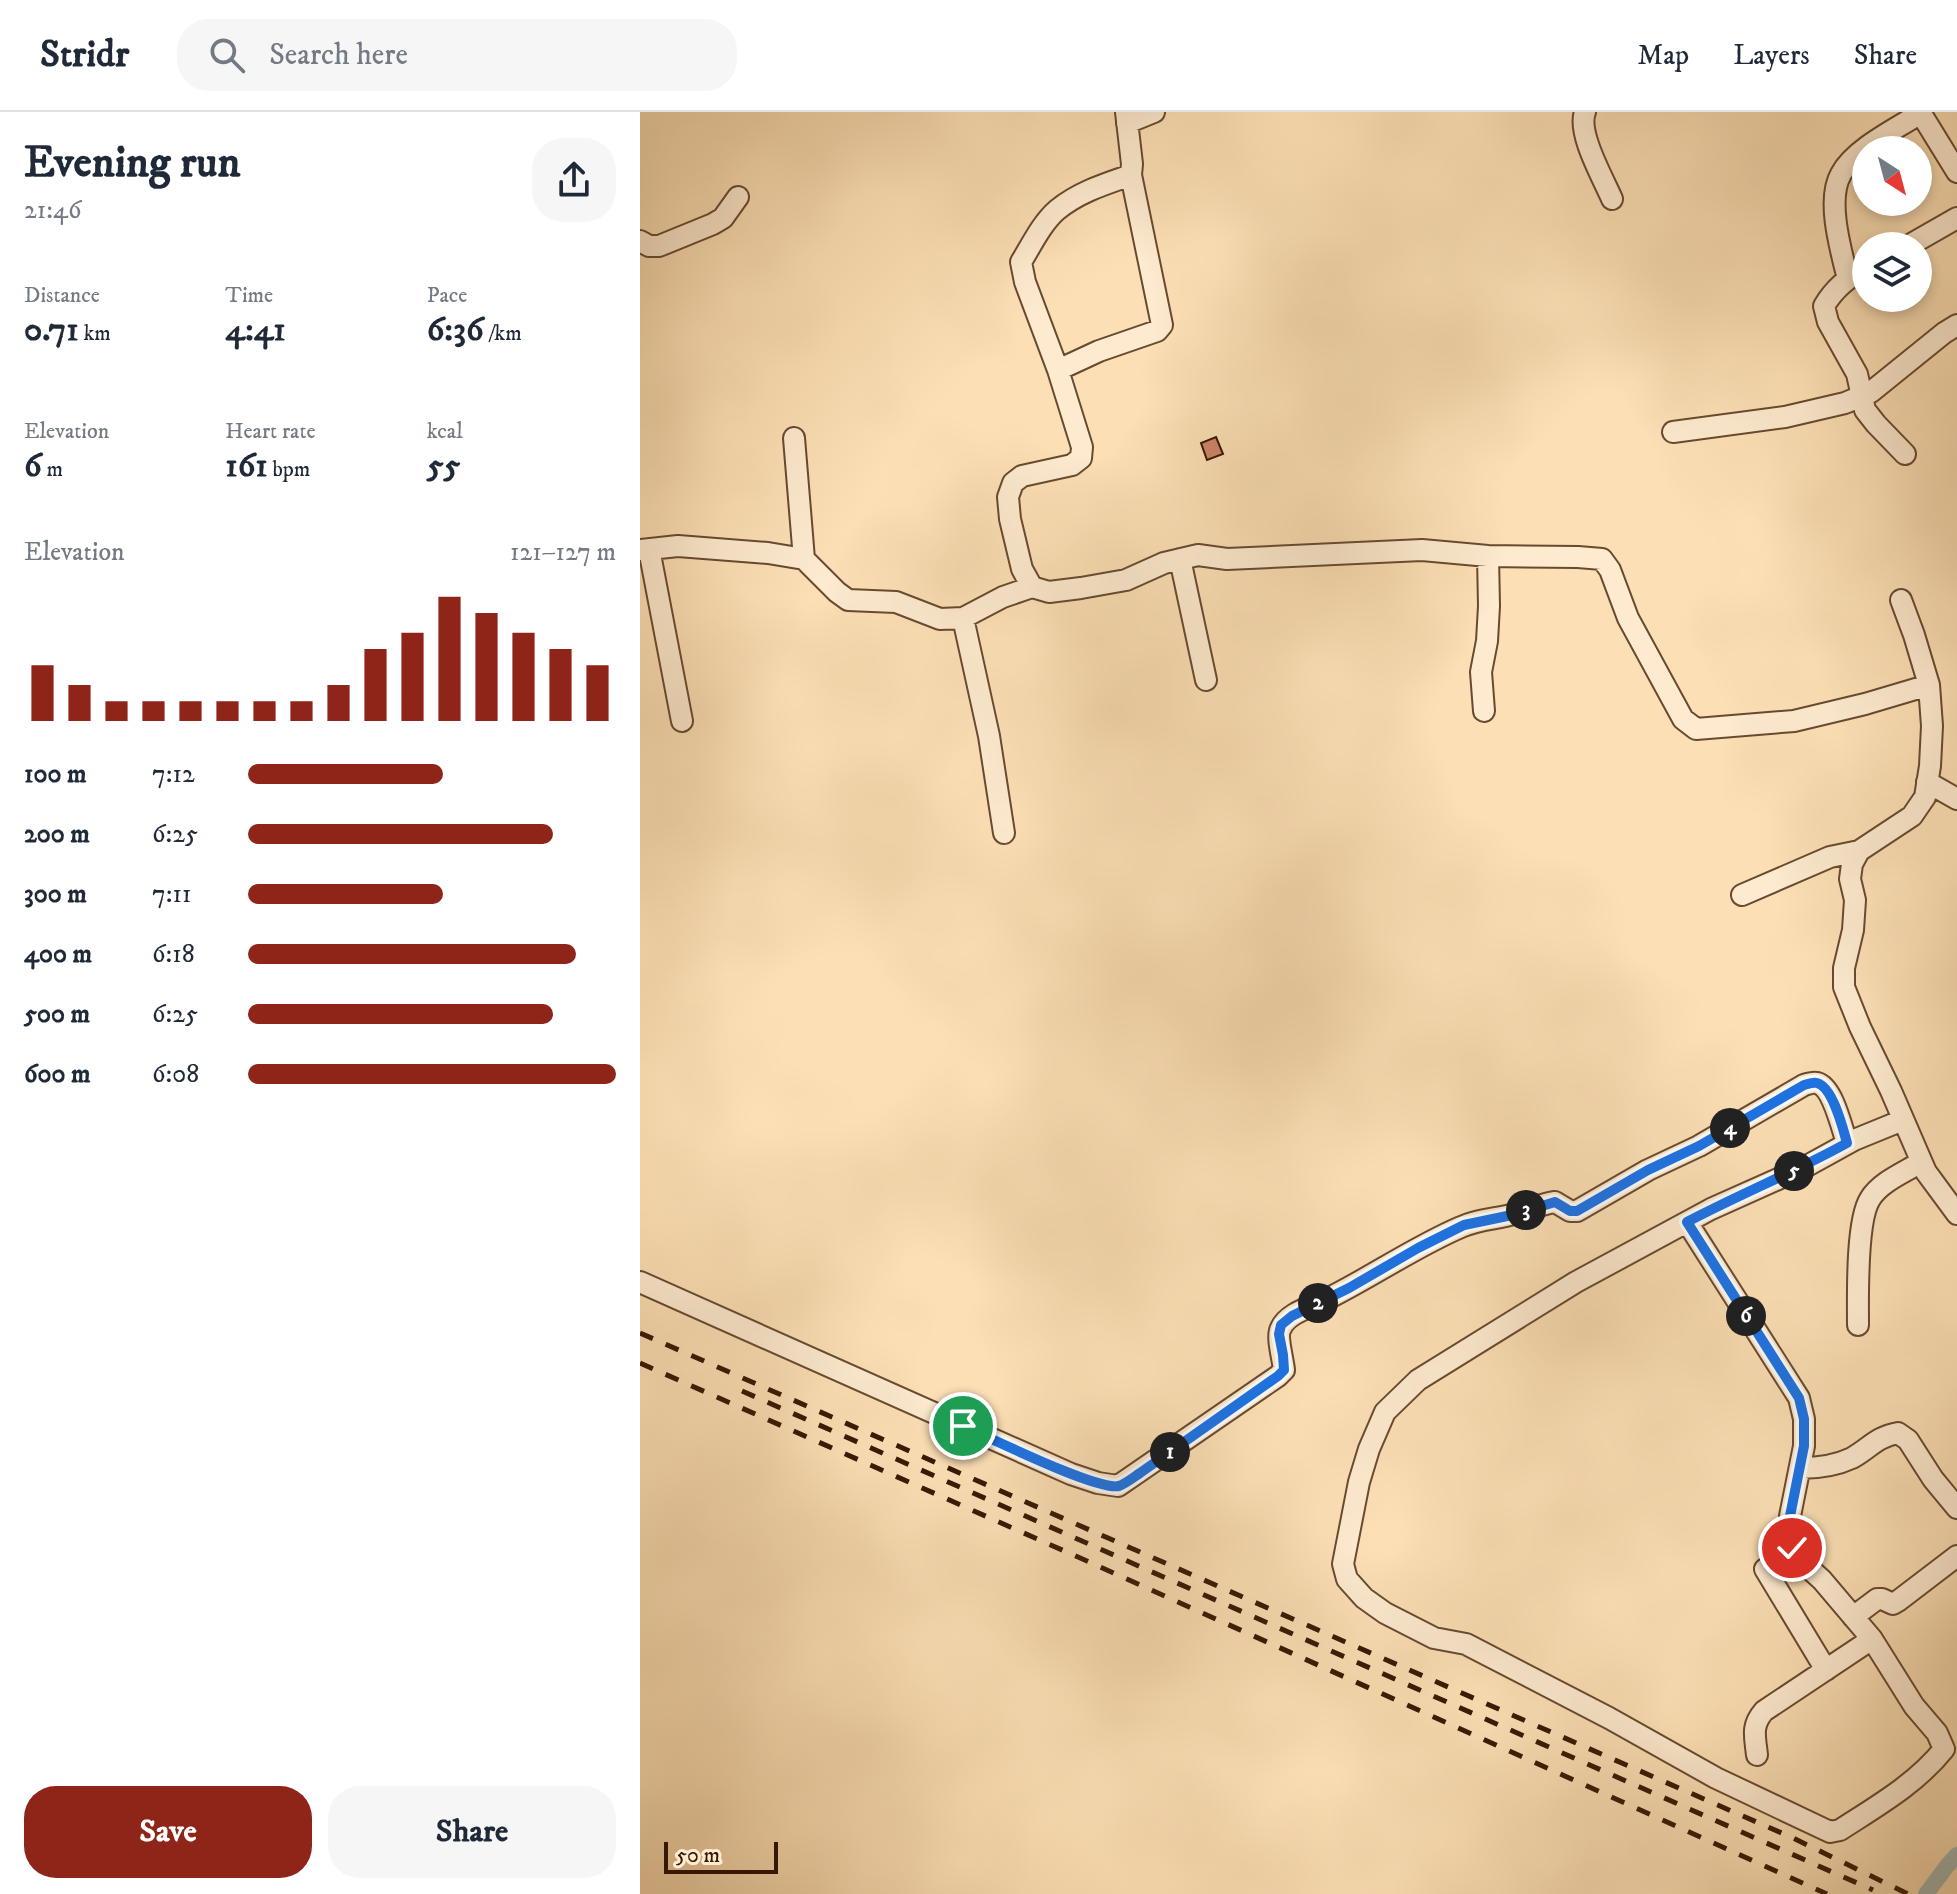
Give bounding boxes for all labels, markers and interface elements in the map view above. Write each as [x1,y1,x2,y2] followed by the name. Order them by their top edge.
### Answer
[177,19,737,91] search box
[40,31,129,79] text: Stridr
[205,33,249,77] icon: search
[269,37,408,74] text: Search here
[1638,38,1689,73] text: Map
[1733,38,1810,73] text: Layers
[1854,38,1917,73] text: Share
[24,136,241,191] text: Evening run
[1852,136,1932,216] north arrow
[1852,136,1932,312] map controls
[532,138,616,222] button: share
[24,194,82,227] text: 21:46
[1852,232,1932,312] button: layers
[24,282,100,309] text: Distance
[225,282,273,309] text: Time
[427,282,467,309] text: Pace
[24,309,79,351] text: 0.71
[225,309,286,351] text: 4:41
[427,309,484,351] text: 6:36
[79,320,111,347] text: km
[484,320,522,347] text: /km
[24,418,109,445] text: Elevation
[225,418,316,445] text: Heart rate
[427,418,463,445] text: kcal
[24,445,42,487] text: 6
[225,445,268,487] text: 161
[427,445,460,487] text: 55
[42,456,63,483] text: m
[268,456,310,483] text: bpm
[24,536,125,569] text: Elevation
[510,536,616,569] text: 121–127 m
[24,758,87,791] text: 100 m
[152,758,195,791] text: 7:12
[24,818,90,851] text: 200 m
[152,818,198,851] text: 6:25
[24,878,87,911] text: 300 m
[152,878,192,911] text: 7:11
[24,938,92,971] text: 400 m
[152,938,195,971] text: 6:18
[24,998,90,1031] text: 500 m
[152,998,198,1031] text: 6:25
[24,1058,91,1091] text: 600 m
[152,1058,199,1091] text: 6:08
[1710,1108,1750,1148] pin: 4
[1724,1114,1736,1141] text: 4
[1774,1151,1814,1191] pin: 5
[1789,1157,1799,1184] text: 5
[1506,1190,1546,1230] pin: 3
[1522,1196,1530,1223] text: 3
[1298,1283,1338,1323] pin: 2
[1313,1289,1323,1316] text: 2
[1726,1296,1766,1336] pin: 6
[1740,1302,1752,1329] text: 6
[929,1392,997,1460] pin
[941,1404,985,1448] icon: arrive
[1150,1432,1190,1472] pin: 1
[1166,1438,1174,1465] text: 1
[1758,1514,1826,1582] pin
[1770,1526,1814,1570] icon: check
[24,1786,312,1878] button: Save
[328,1786,616,1878] button: Share
[664,1838,778,1874] scale bar
[676,1842,720,1869] text: 50 m

